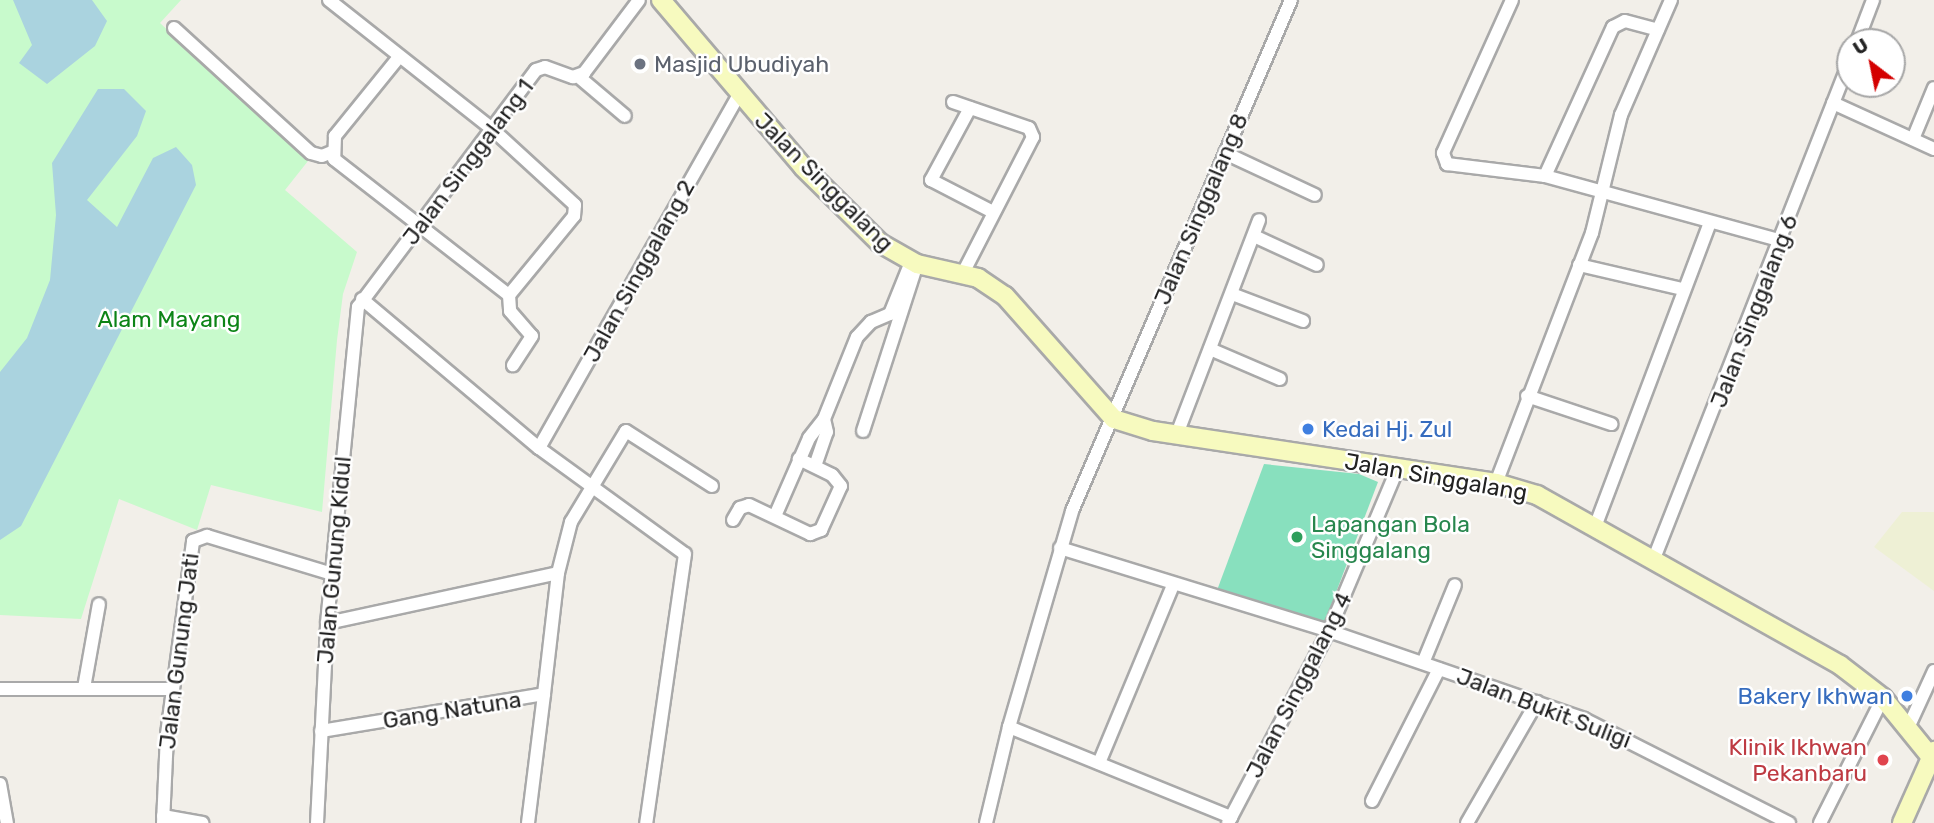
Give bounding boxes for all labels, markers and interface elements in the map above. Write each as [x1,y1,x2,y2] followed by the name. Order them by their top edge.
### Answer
[1836,28,1906,98] north arrow
[1849,33,1873,60] text: U
[654,50,829,78] place label: Masjid Ubudiyah
[632,56,648,72] marker: Masjid Ubudiyah
[397,74,539,250] street label: Jalan Singgalang 1
[749,107,899,257] street label: Jalan Singgalang
[1148,109,1254,309] street label: Jalan Singgalang 8
[577,175,701,367] street label: Jalan Singgalang 2
[1704,211,1804,411] street label: Jalan Singgalang 6
[97,305,241,333] park label: Alam Mayang
[1322,415,1452,443] place label: Kedai Hj. Zul
[1300,421,1316,437] marker: Kedai Hj. Zul
[1343,447,1529,507] street label: Jalan Singgalang
[311,455,357,665] street label: Jalan Gunung Kidul
[1311,510,1470,564] place label: Lapangan Bola Singgalang
[1289,529,1305,545] marker: Lapangan Bola Singgalang
[153,551,205,751] street label: Jalan Gunung Jati
[1240,587,1358,783] street label: Jalan Singgalang 4
[1453,662,1635,754] street label: Jalan Bukit Suligi
[1737,682,1893,710] place label: Bakery Ikhwan
[381,685,523,735] street label: Gang Natuna
[1899,688,1915,704] marker: Bakery Ikhwan
[1728,733,1867,787] place label: Klinik Ikhwan Pekanbaru
[1873,750,1893,770] marker: Klinik Ikhwan Pekanbaru

